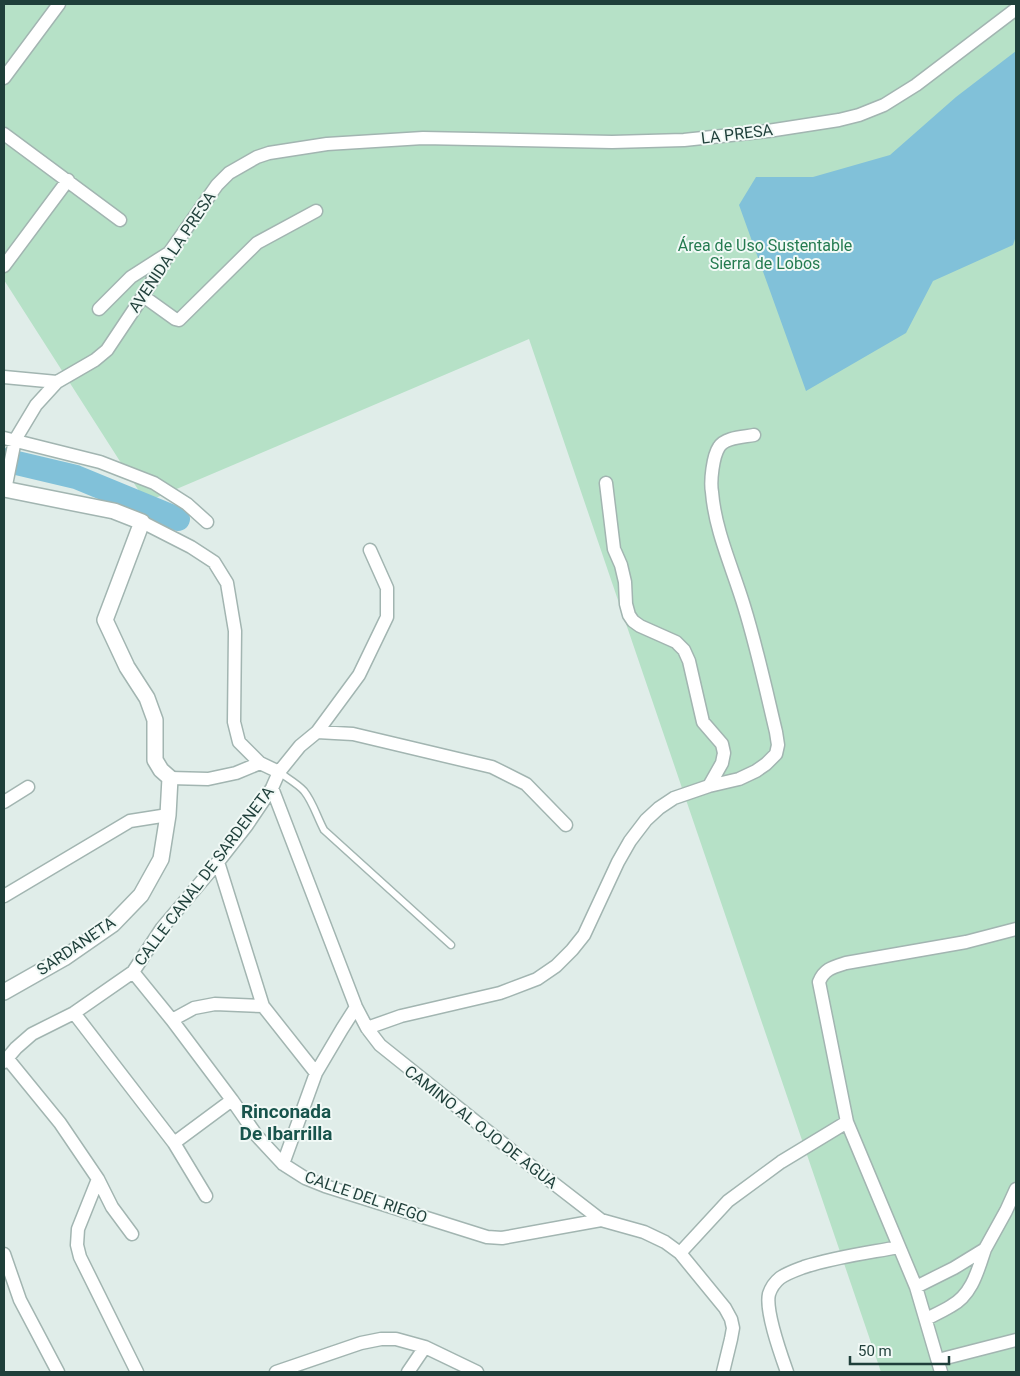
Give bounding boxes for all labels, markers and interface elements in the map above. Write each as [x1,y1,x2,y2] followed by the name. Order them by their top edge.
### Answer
[700,120,775,148] street label: LA PRESA
[125,187,220,316] street label: AVENIDA LA PRESA
[678,236,852,273] park label: Área de Uso Sustentable Sierra de Lobos
[130,782,278,969] street label: CALLE CANAL DE SARDENETA
[33,912,119,979] street label: SARDANETA
[401,1061,562,1193] street label: CAMINO AL OJO DE AGUA
[240,1100,332,1145] district label: Rinconada De Ibarrilla
[302,1167,430,1227] street label: CALLE DEL RIEGO
[850,1334,949,1366] scale bar
[858,1342,892,1360] text: 50 m

